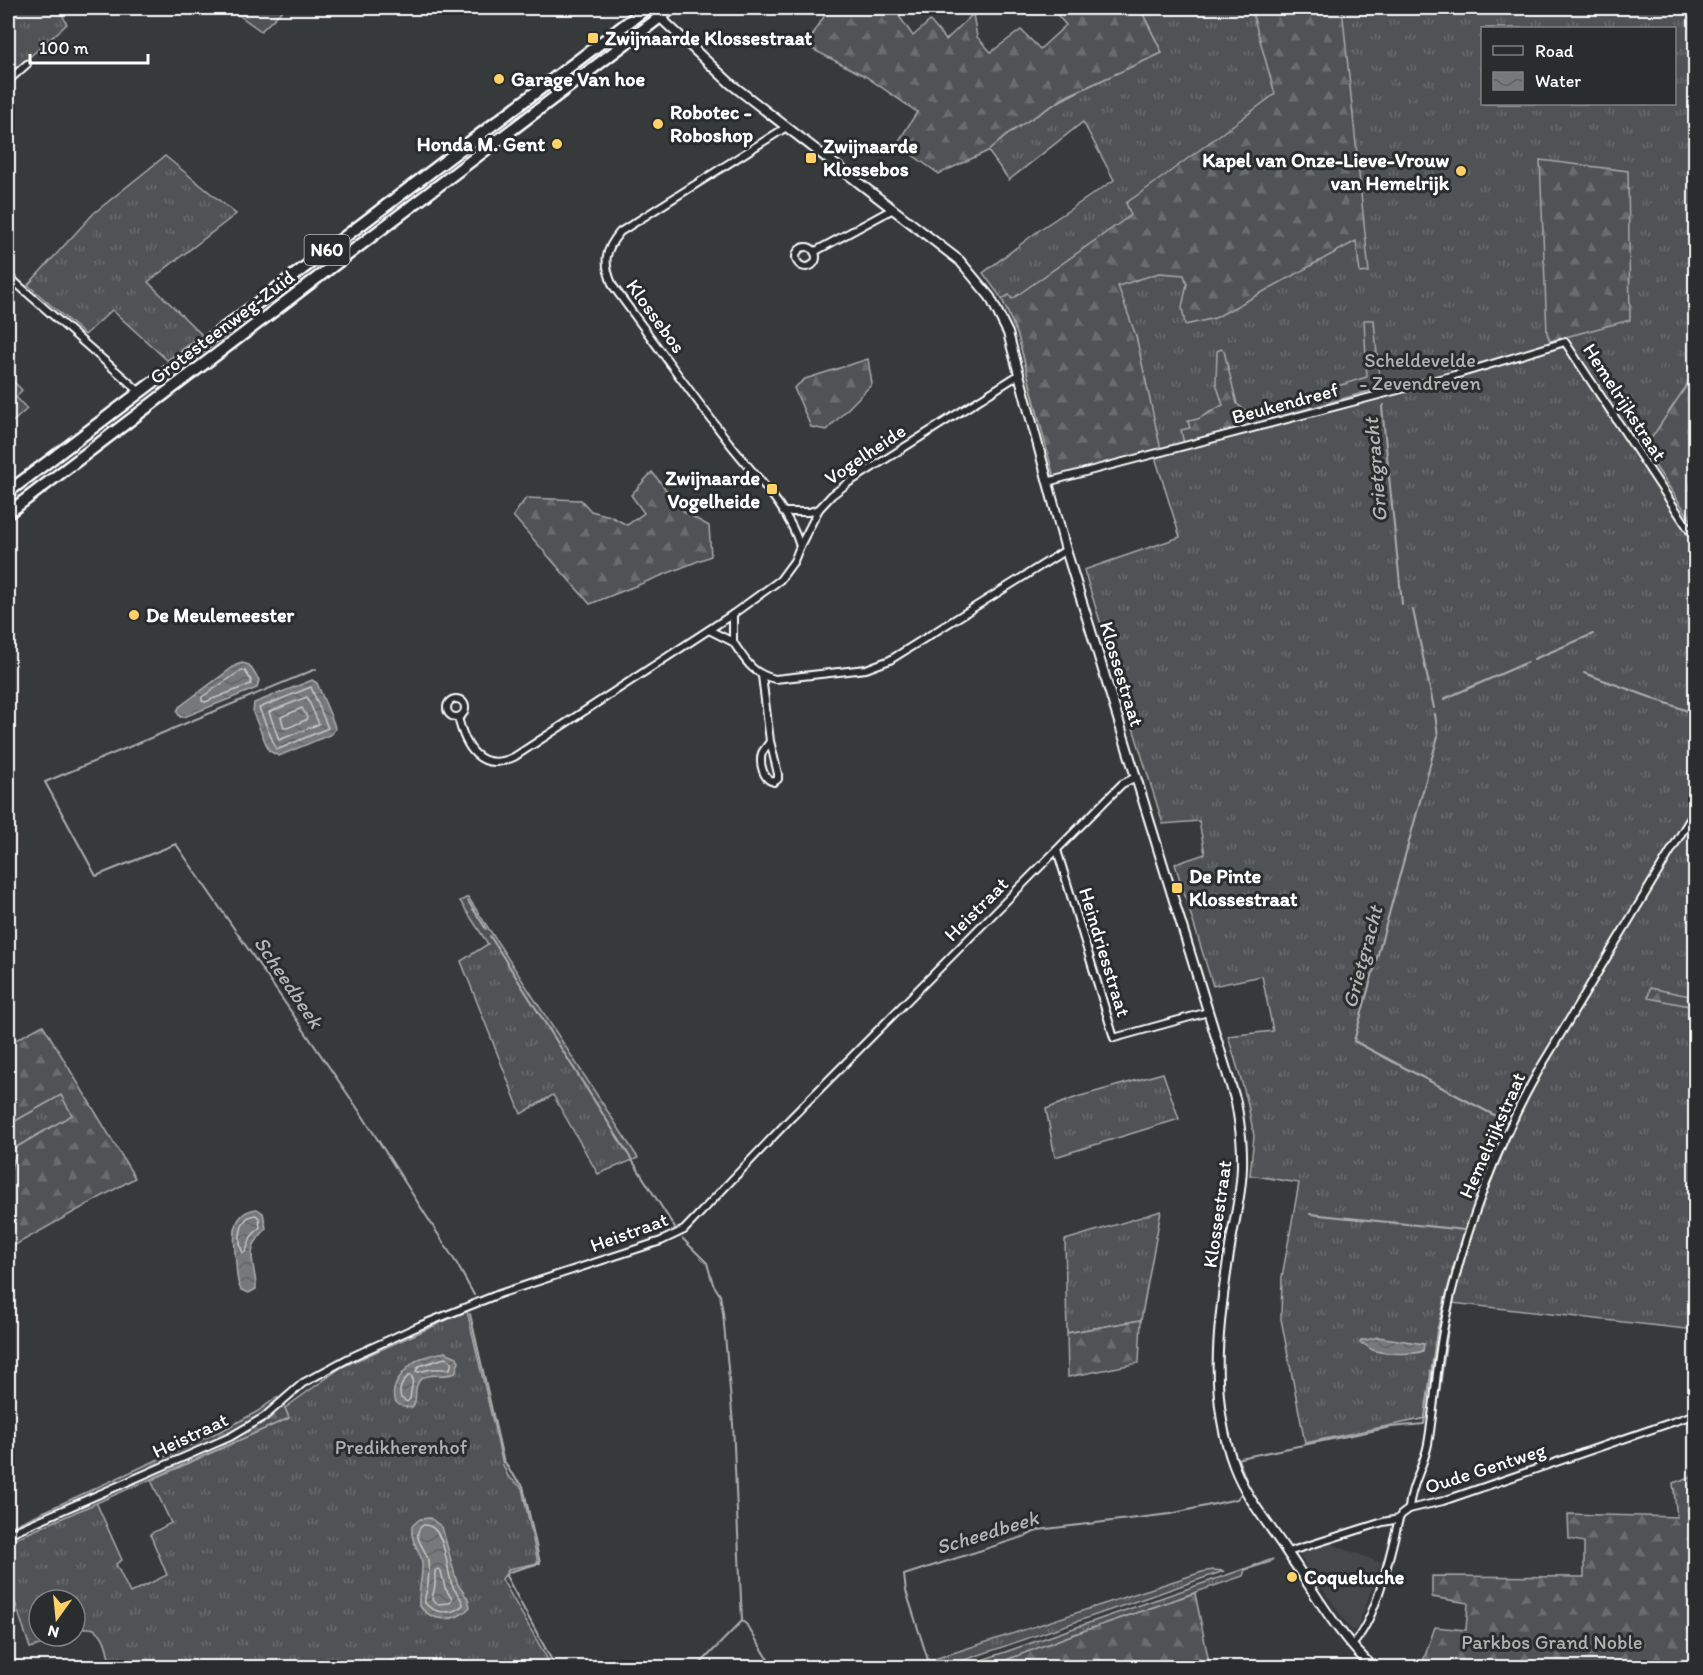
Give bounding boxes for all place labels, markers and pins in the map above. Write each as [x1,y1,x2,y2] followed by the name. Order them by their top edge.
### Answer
[605,26,813,51] place label: Zwijnaarde Klossestraat
[586,31,600,45] marker: Zwijnaarde Klossestraat
[511,67,645,92] place label: Garage Van hoe
[492,72,506,86] marker: Garage Van hoe
[670,100,753,148] place label: Robotec - Roboshop
[651,117,665,131] marker: Robotec - Roboshop
[417,132,546,156] place label: Honda M. Gent
[823,134,918,181] place label: Zwijnaarde Klossebos
[550,137,564,151] marker: Honda M. Gent
[1202,148,1450,196] place label: Kapel van Onze-Lieve-Vrouw van Hemelrijk
[804,151,818,165] marker: Zwijnaarde Klossebos
[1454,164,1468,178] marker: Kapel van Onze-Lieve-Vrouw van Hemelrijk
[665,466,760,514] place label: Zwijnaarde Vogelheide
[765,482,779,496] marker: Zwijnaarde Vogelheide
[146,603,295,627] place label: De Meulemeester
[127,608,141,622] marker: De Meulemeester
[1189,864,1298,911] place label: De Pinte Klossestraat
[1170,881,1184,895] marker: De Pinte Klossestraat
[1304,1565,1405,1590] place label: Coqueluche
[1285,1570,1299,1584] marker: Coqueluche

